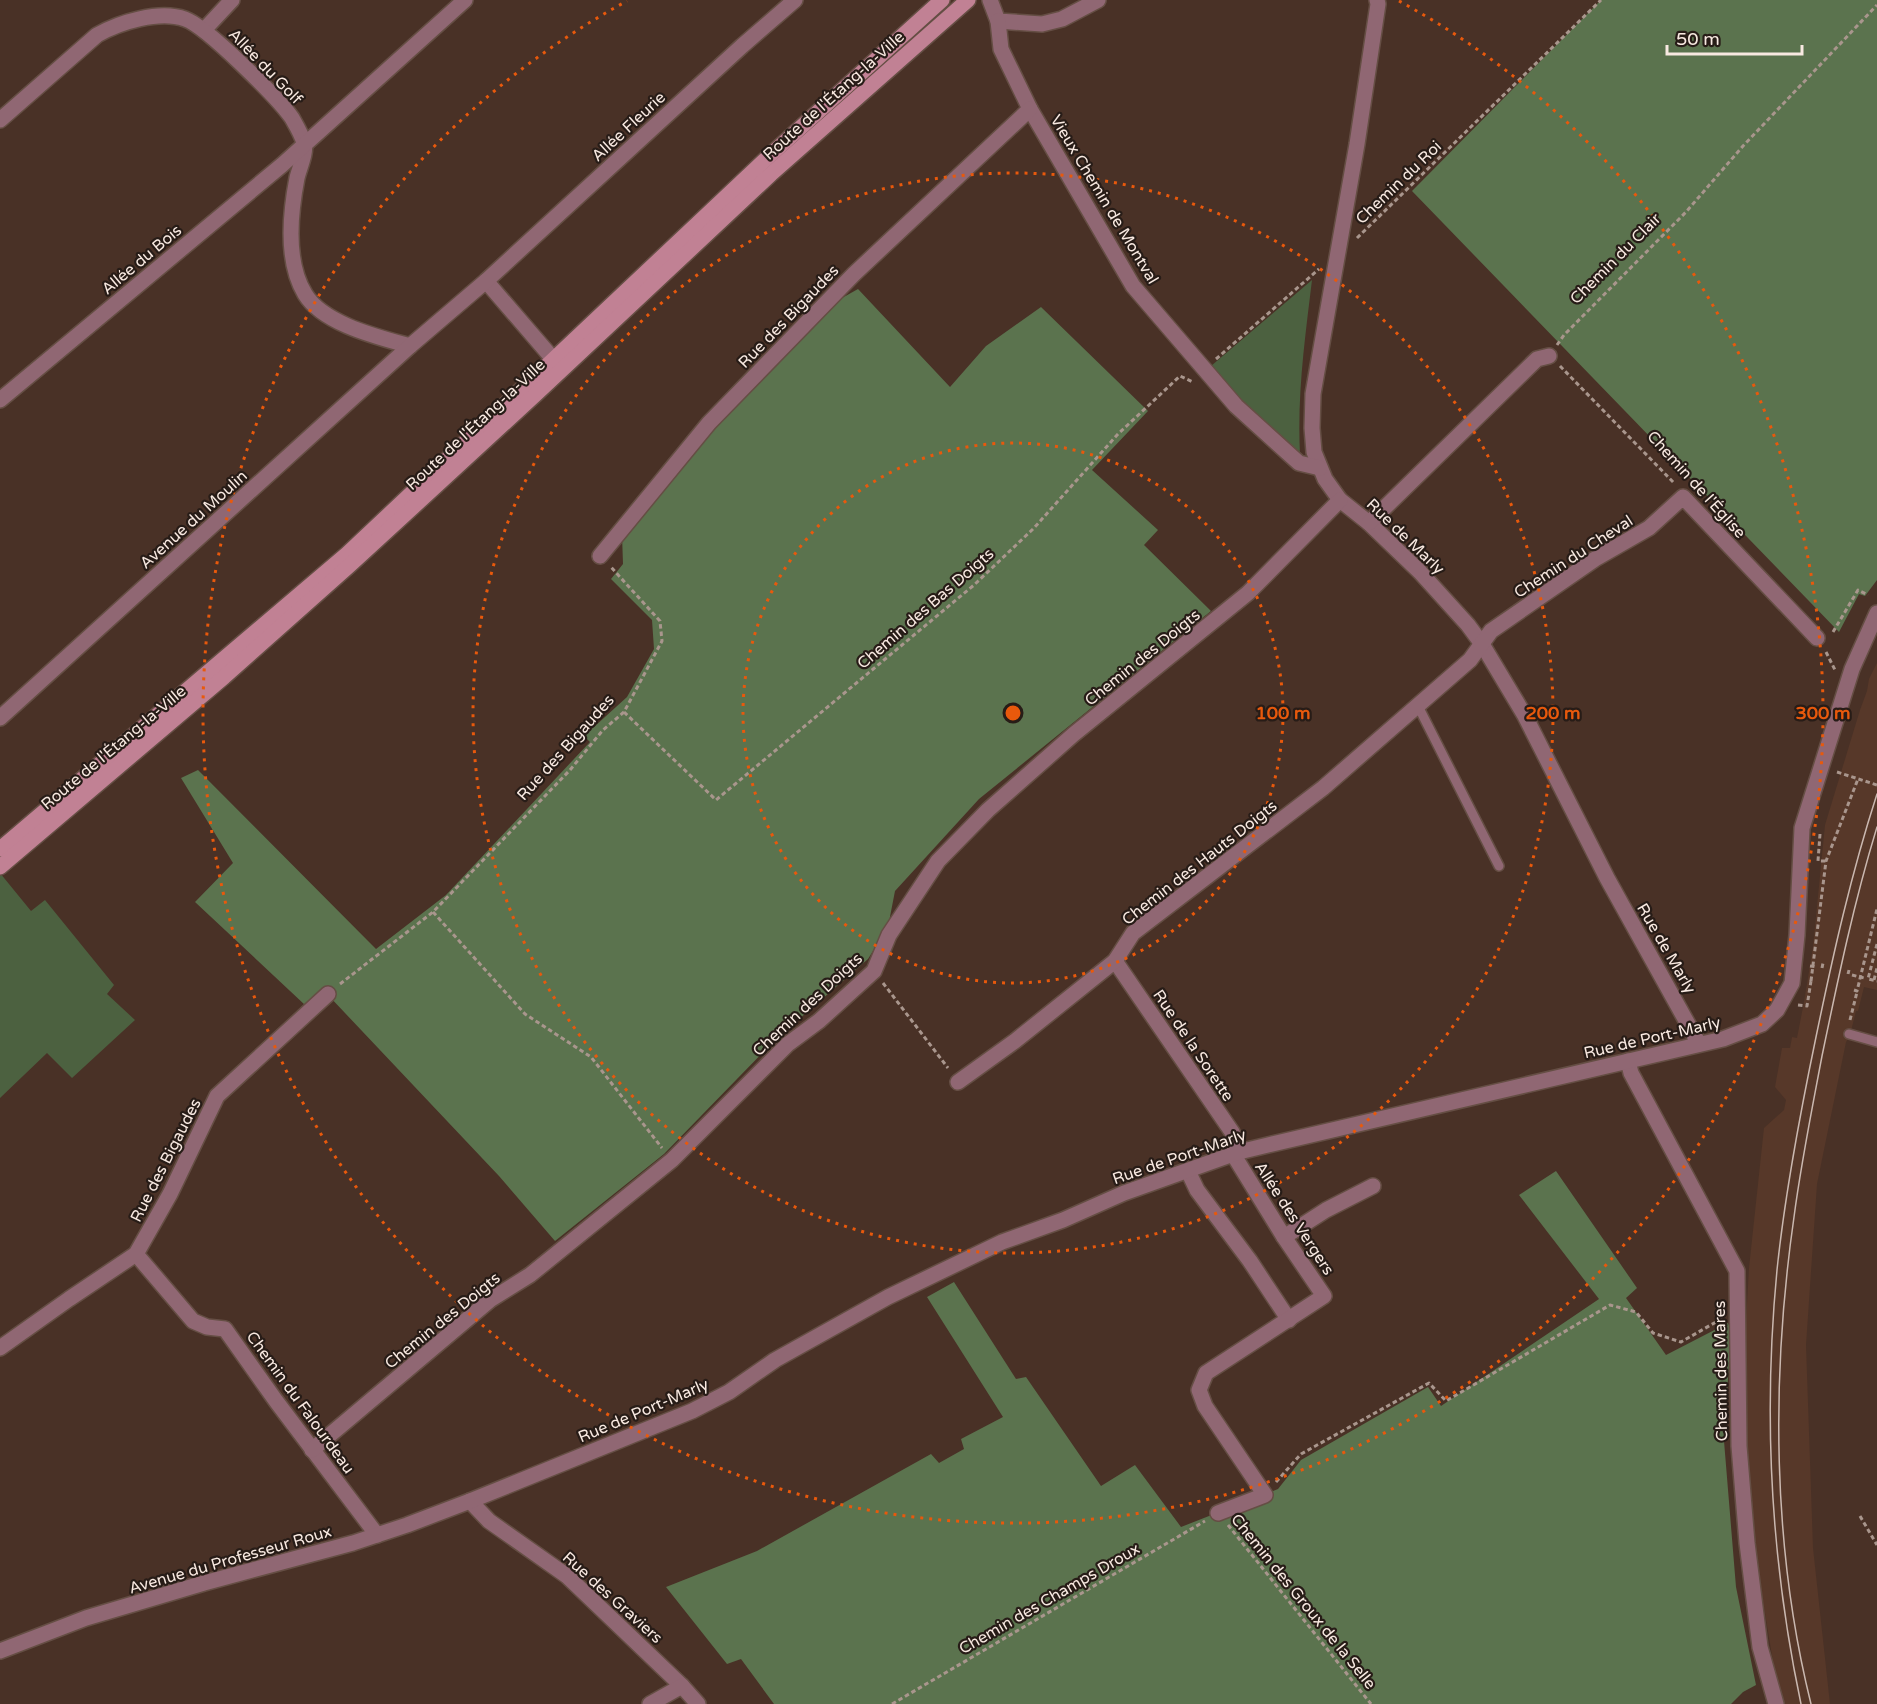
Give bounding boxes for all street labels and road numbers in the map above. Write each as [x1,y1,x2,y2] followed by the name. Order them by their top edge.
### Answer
[224,24,307,110] street label: Allée du Golf
[759,27,908,164] street label: Route de l'Étang-la-Ville
[588,87,670,166] street label: Allée Fleurie
[1046,111,1163,288] street label: Vieux Chemin de Montval
[1352,137,1446,229] street label: Chemin du Roi
[1566,208,1666,308] street label: Chemin du Clair
[97,220,186,299] street label: Allée du Bois
[734,261,843,373] street label: Rue des Bigaudes
[402,355,550,495] street label: Route de l'Étang-la-Ville
[1643,427,1750,543] street label: Chemin de l'Église
[136,466,252,573] street label: Avenue du Moulin
[1362,495,1449,579] street label: Rue de Marly
[1510,511,1637,603] street label: Chemin du Cheval
[853,544,998,674] street label: Chemin des Bas Doigts
[1081,605,1204,710] street label: Chemin des Doigts
[37,681,190,814] street label: Route de l'Étang-la-Ville
[513,690,619,805] street label: Rue des Bigaudes
[1118,796,1281,930] street label: Chemin des Hauts Doigts
[1632,900,1700,998] street label: Rue de Marly
[749,949,867,1061] street label: Chemin des Doigts
[1148,986,1238,1105] street label: Rue de la Sorette
[1582,1012,1723,1063] street label: Rue de Port-Marly
[126,1095,206,1226] street label: Rue des Bigaudes
[1110,1125,1249,1189] street label: Rue de Port-Marly
[1250,1158,1338,1279] street label: Allée des Vergers
[381,1268,504,1373] street label: Chemin des Doigts
[1710,1301,1732,1441] street label: Chemin des Mares
[242,1327,359,1478] street label: Chemin du Falourdeau
[575,1374,712,1447] street label: Rue de Port-Marly
[1226,1510,1380,1693] street label: Chemin des Groux de la Selle
[127,1521,334,1599] street label: Avenue du Professeur Roux
[955,1539,1144,1659] street label: Chemin des Champs Droux
[558,1548,666,1648] street label: Rue des Graviers

